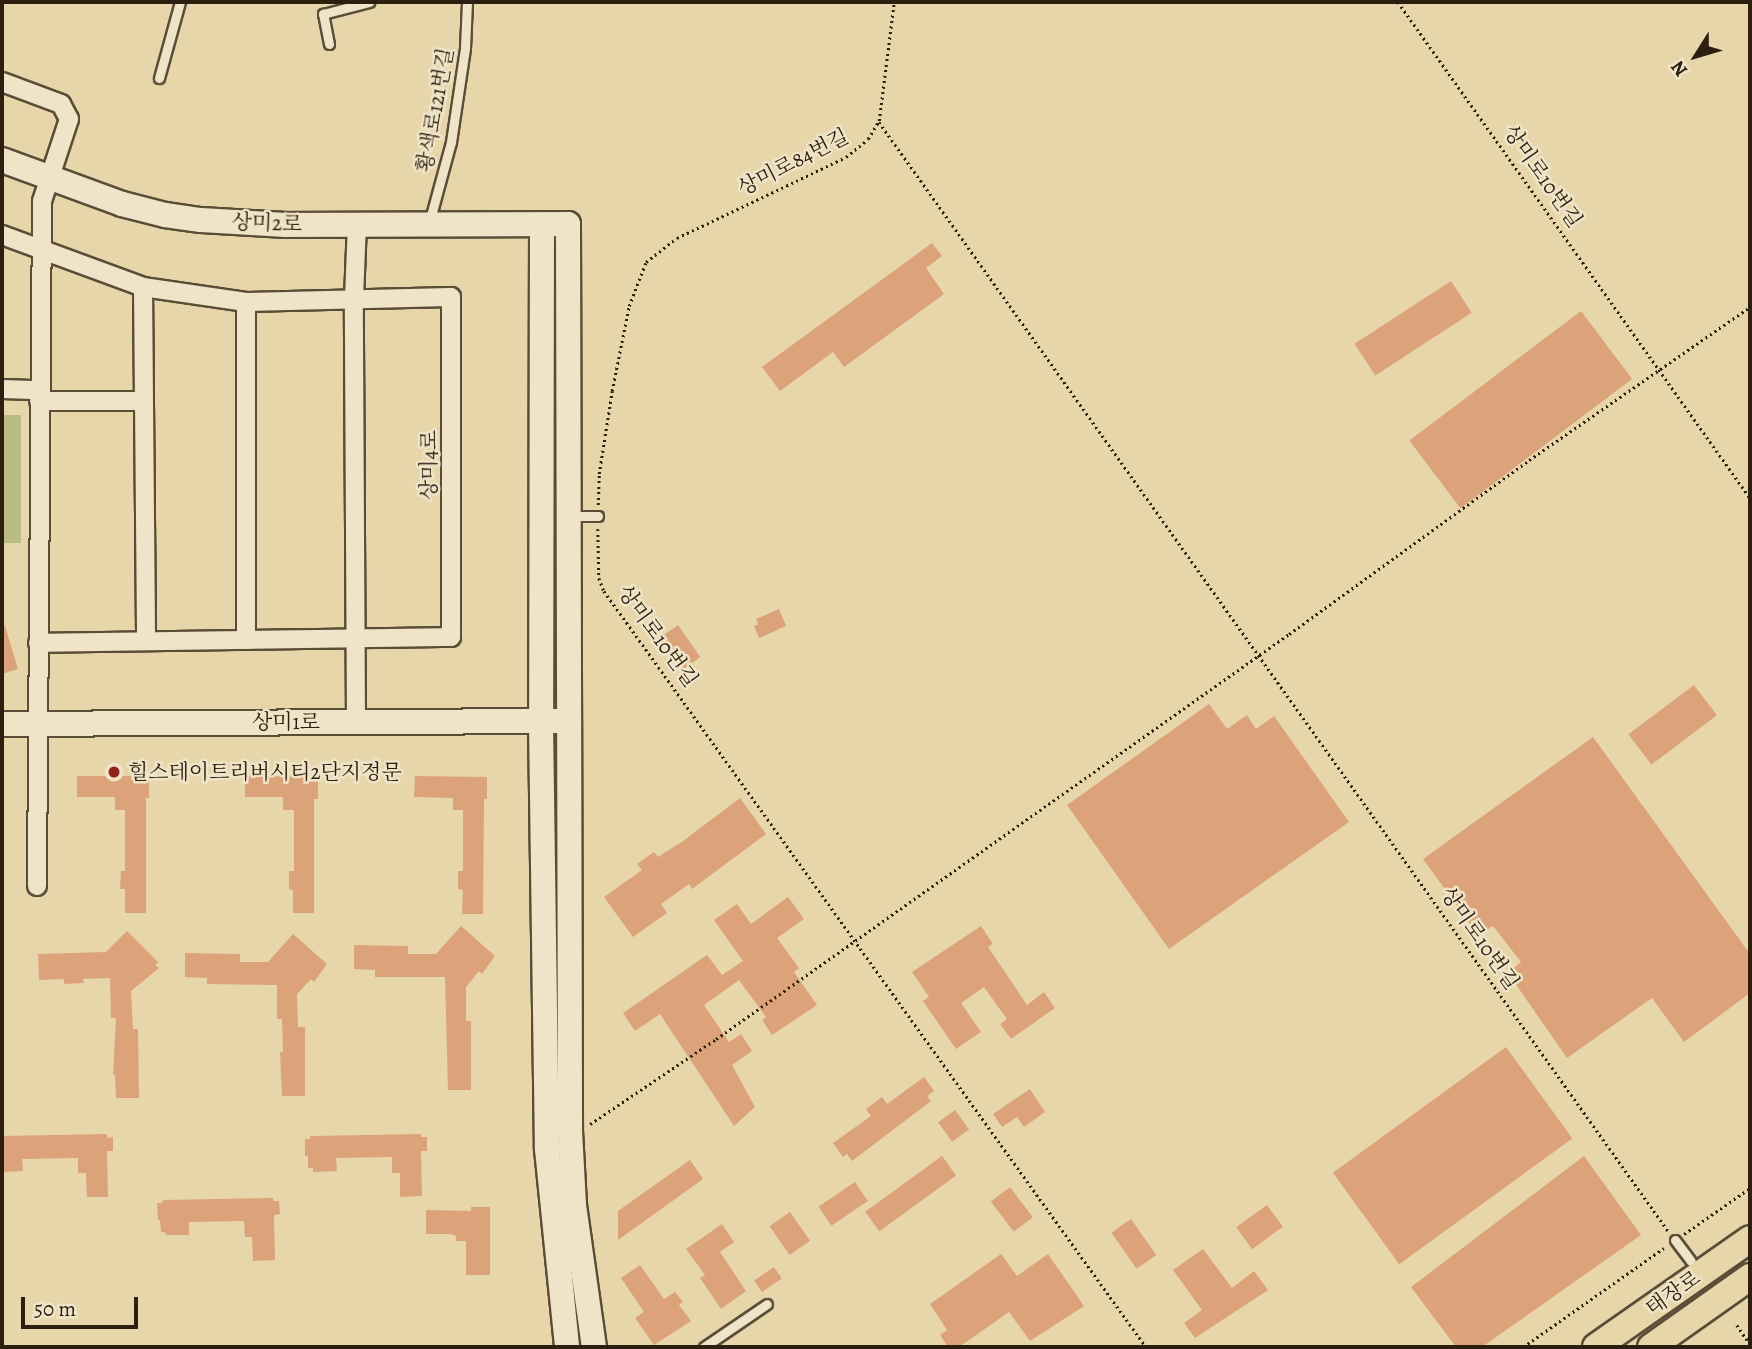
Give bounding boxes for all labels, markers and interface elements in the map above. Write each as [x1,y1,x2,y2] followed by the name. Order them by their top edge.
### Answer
[1661,21,1731,91] north arrow
[412,46,458,174] street label: 황색로121번길
[1665,55,1694,82] text: N
[1498,120,1588,232] street label: 상미로10번길
[733,123,853,201] street label: 상미로84번길
[231,209,303,237] street label: 상미2로
[416,430,442,500] street label: 상미4로
[613,580,703,692] street label: 상미로10번길
[252,709,320,735] street label: 상미1로
[128,759,402,785] place label: 힐스테이트리버시티2단지정문
[106,764,122,780] marker: 힐스테이트리버시티2단지정문
[1435,882,1525,994] street label: 상미로10번길
[1641,1265,1705,1321] street label: 태장로
[24,1282,142,1326] scale bar
[34,1295,76,1323] text: 50 m

